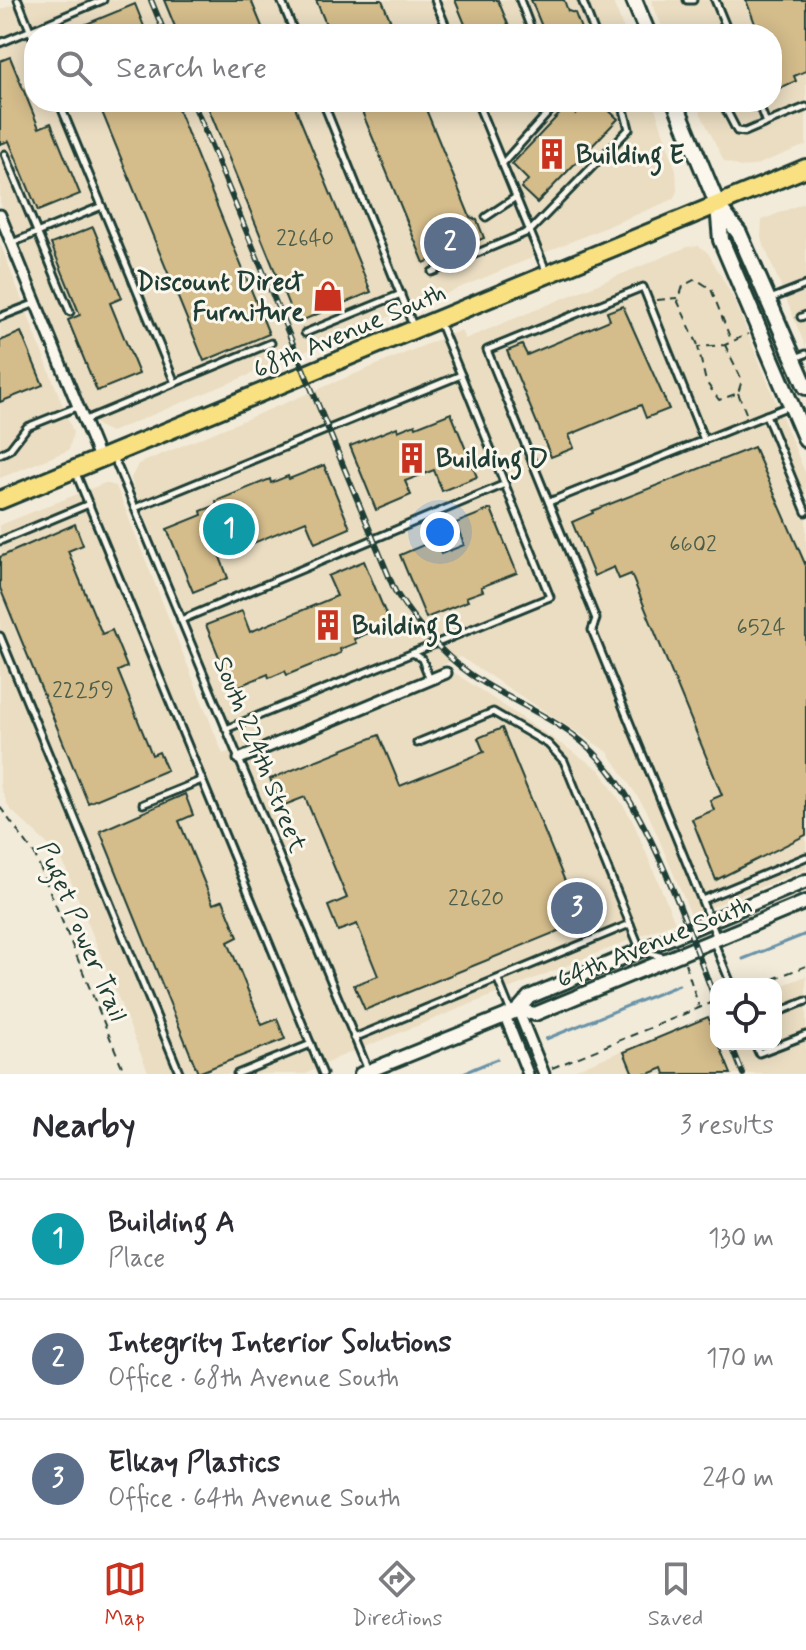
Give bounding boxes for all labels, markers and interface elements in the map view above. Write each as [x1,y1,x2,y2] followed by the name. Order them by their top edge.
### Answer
[24,24,782,112] search box
[52,46,96,90] icon: search
[116,49,267,88] text: Search here
[535,137,569,171] building icon: Building E
[576,139,684,176] place label: Building E
[424,213,476,273] pin: 2
[276,225,334,253] house number: 22640
[136,266,305,330] place label: Discount Direct Furniture
[248,276,451,388] street label: 68th Avenue South
[311,279,345,313] shop icon: Discount Direct Furniture
[395,441,429,475] building icon: Building D
[436,443,548,480] place label: Building D
[203,499,255,559] pin: 1
[420,512,460,552] your location
[669,531,717,559] house number: 6602
[311,608,345,642] building icon: Building B
[352,610,462,647] place label: Building B
[737,614,786,642] house number: 6524
[204,652,314,858] street label: South 224th Street
[52,677,114,705] house number: 22259
[25,837,134,1028] street label: Puget Power Trail
[551,878,603,938] pin: 3
[448,885,504,913] house number: 22620
[552,888,757,998] street label: 64th Avenue South
[710,978,782,1050] map controls
[710,978,782,1050] button: locate
[32,1104,136,1149] text: Nearby
[680,1109,774,1143] text: 3 results
[108,1203,235,1242] text: Building A
[52,1222,64,1256] text: 1
[708,1222,774,1256] text: 130 m
[108,1242,165,1276] text: Place
[108,1323,452,1362] text: Integrity Interior Solutions
[52,1342,64,1376] text: 2
[706,1342,774,1376] text: 170 m
[108,1362,399,1396] text: Office · 68th Avenue South
[108,1443,280,1482] text: Elkay Plastics
[52,1462,64,1496] text: 3
[702,1462,774,1496] text: 240 m
[108,1482,401,1516] text: Office · 64th Avenue South
[103,1557,147,1633] tab: Map
[352,1557,442,1633] tab: Directions
[648,1557,703,1633] tab: Saved

